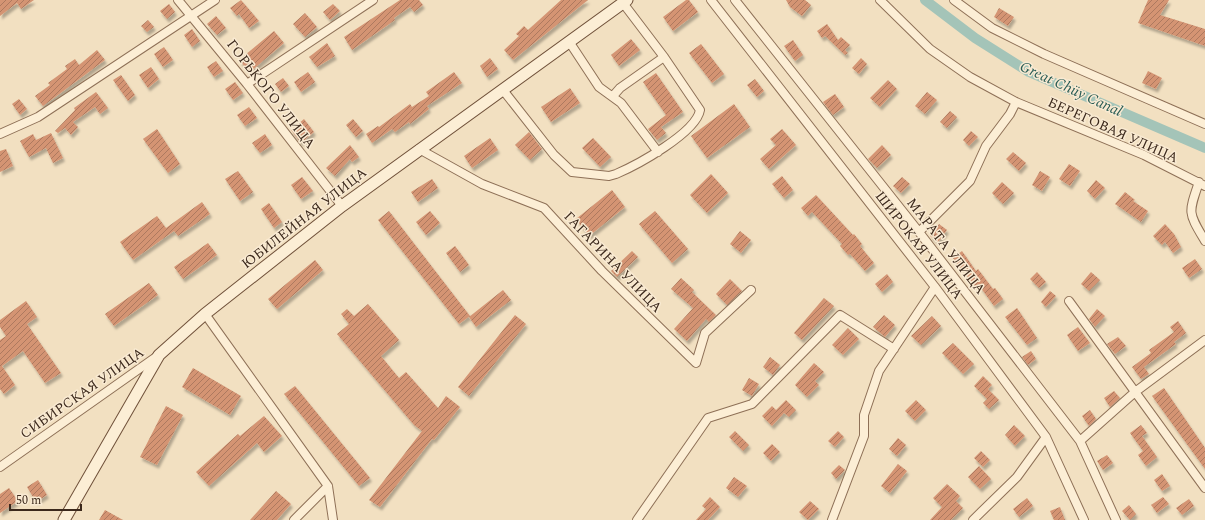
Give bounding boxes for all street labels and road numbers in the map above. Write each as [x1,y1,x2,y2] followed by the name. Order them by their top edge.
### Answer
[222,35,321,154] street label: ГОРЬКОГО УЛИЦА
[1044,92,1182,168] street label: БЕРЕГОВАЯ УЛИЦА
[237,162,372,274] street label: ЮБИЛЕЙНАЯ УЛИЦА
[870,186,968,304] street label: ШИРОКАЯ УЛИЦА
[902,193,991,299] street label: МАРАТА УЛИЦА
[559,206,668,318] street label: ГАГАРИНА УЛИЦА
[16,342,149,444] street label: СИБИРСКАЯ УЛИЦА

